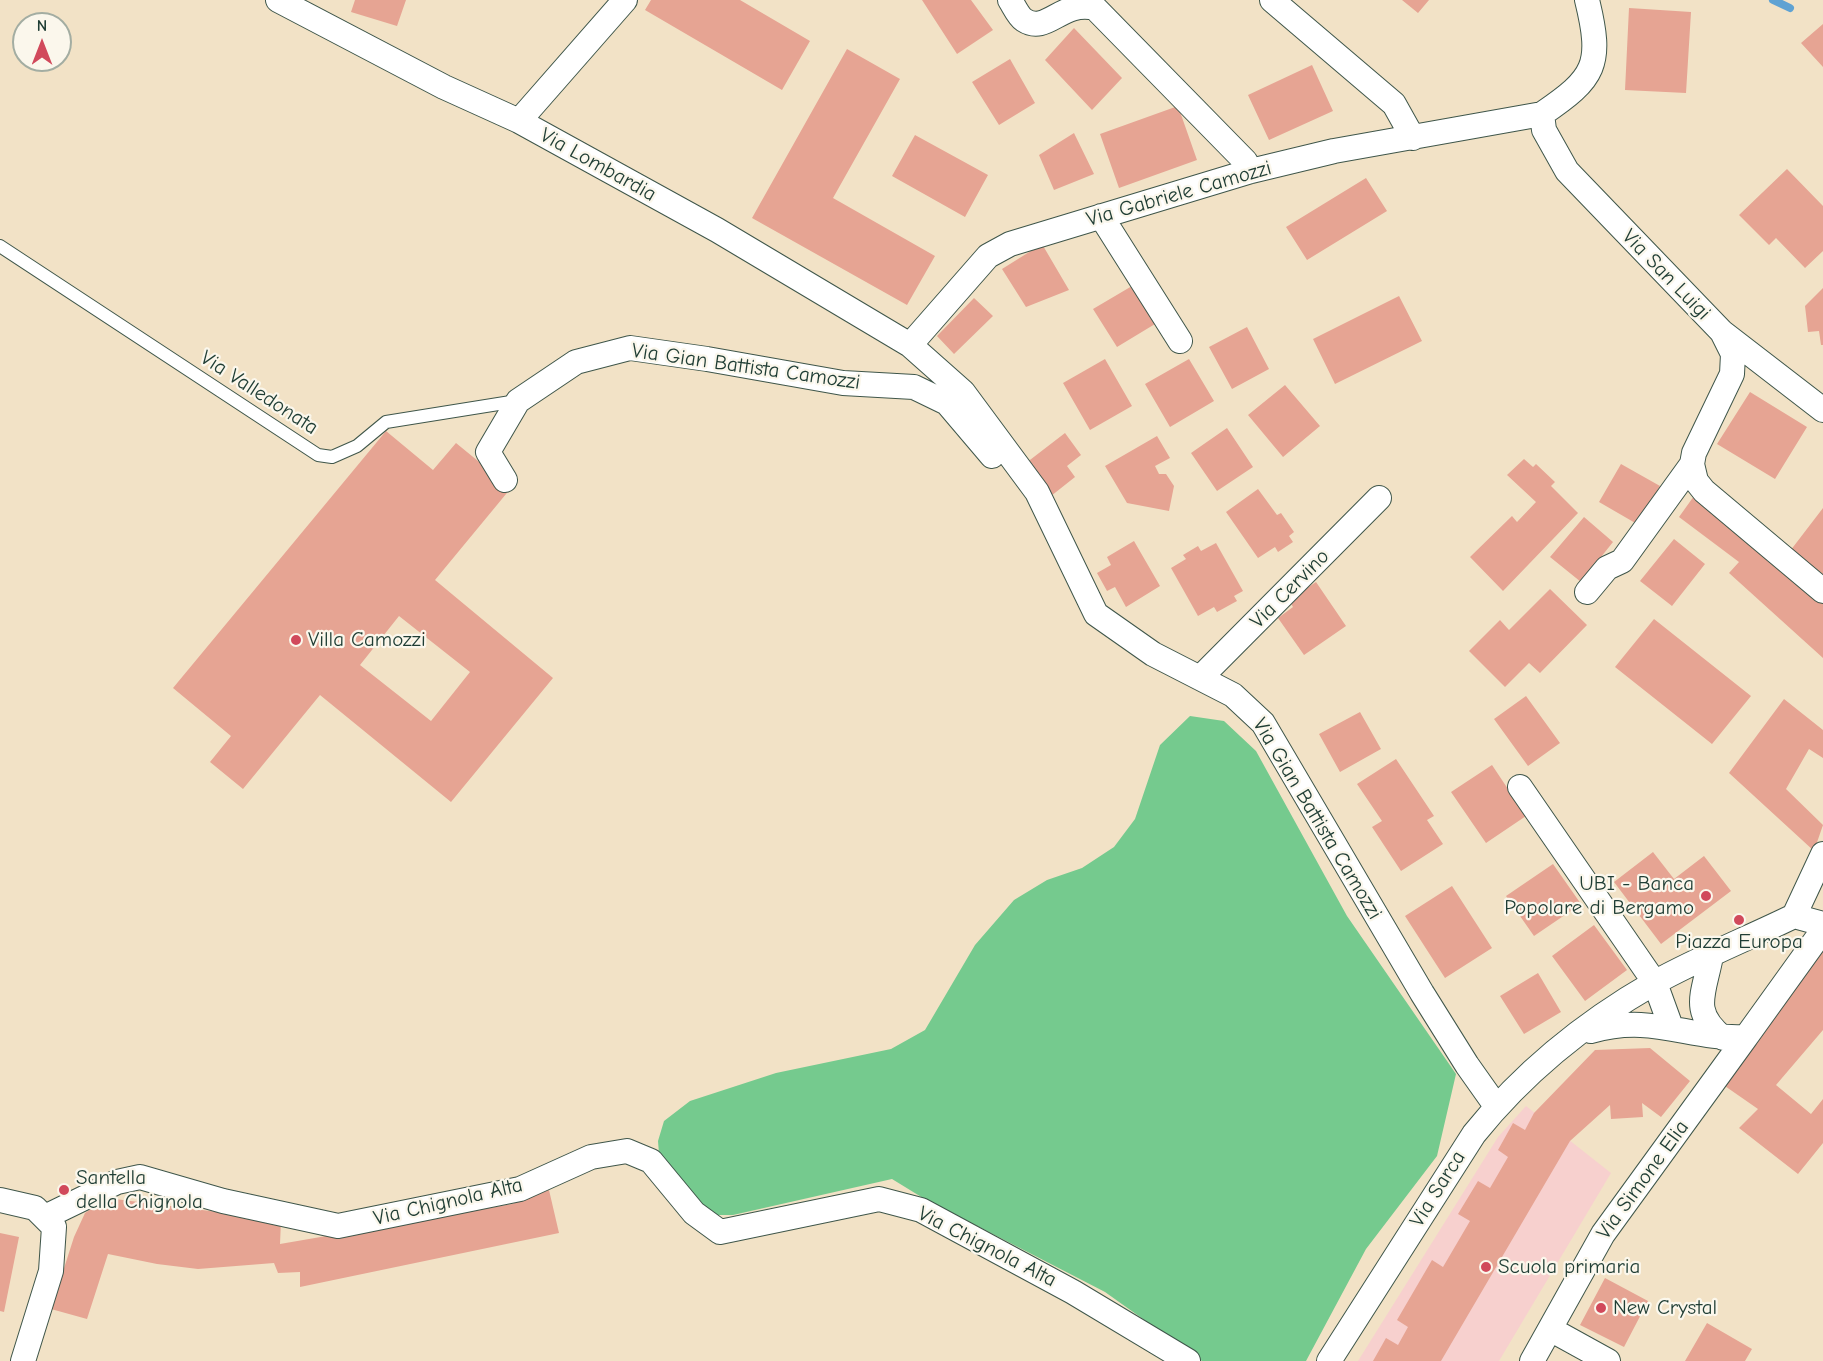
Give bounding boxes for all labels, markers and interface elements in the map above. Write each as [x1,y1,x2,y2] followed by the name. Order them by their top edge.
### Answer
[12,12,72,72] north arrow
[37,17,47,35] text: N
[535,123,661,207] street label: Via Lombardia
[1084,156,1274,232] street label: Via Gabriele Camozzi
[1616,224,1716,326] street label: Via San Luigi
[630,338,862,396] street label: Via Gian Battista Camozzi
[195,346,323,440] street label: Via Valledonata
[1245,544,1335,634] street label: Via Cervino
[308,627,426,653] place label: Villa Camozzi
[289,633,303,647] marker: Villa Camozzi
[1247,714,1387,924] street label: Via Gian Battista Camozzi
[1504,871,1694,921] place label: UBI - Banca Popolare di Bergamo
[1699,889,1713,903] marker: UBI - Banca Popolare di Bergamo
[1732,913,1746,927] marker: Piazza Europa
[1675,929,1803,955] place label: Piazza Europa
[1591,1116,1695,1244] street label: Via Simone Elia
[1405,1146,1471,1232] street label: Via Sarca
[76,1165,203,1215] place label: Santella della Chignola
[371,1173,525,1231] street label: Via Chignola Alta
[57,1183,71,1197] marker: Santella della Chignola
[914,1201,1060,1293] street label: Via Chignola Alta
[1498,1254,1640,1280] place label: Scuola primaria
[1479,1260,1493,1274] marker: Scuola primaria
[1613,1295,1717,1321] place label: New Crystal
[1594,1301,1608,1315] marker: New Crystal

